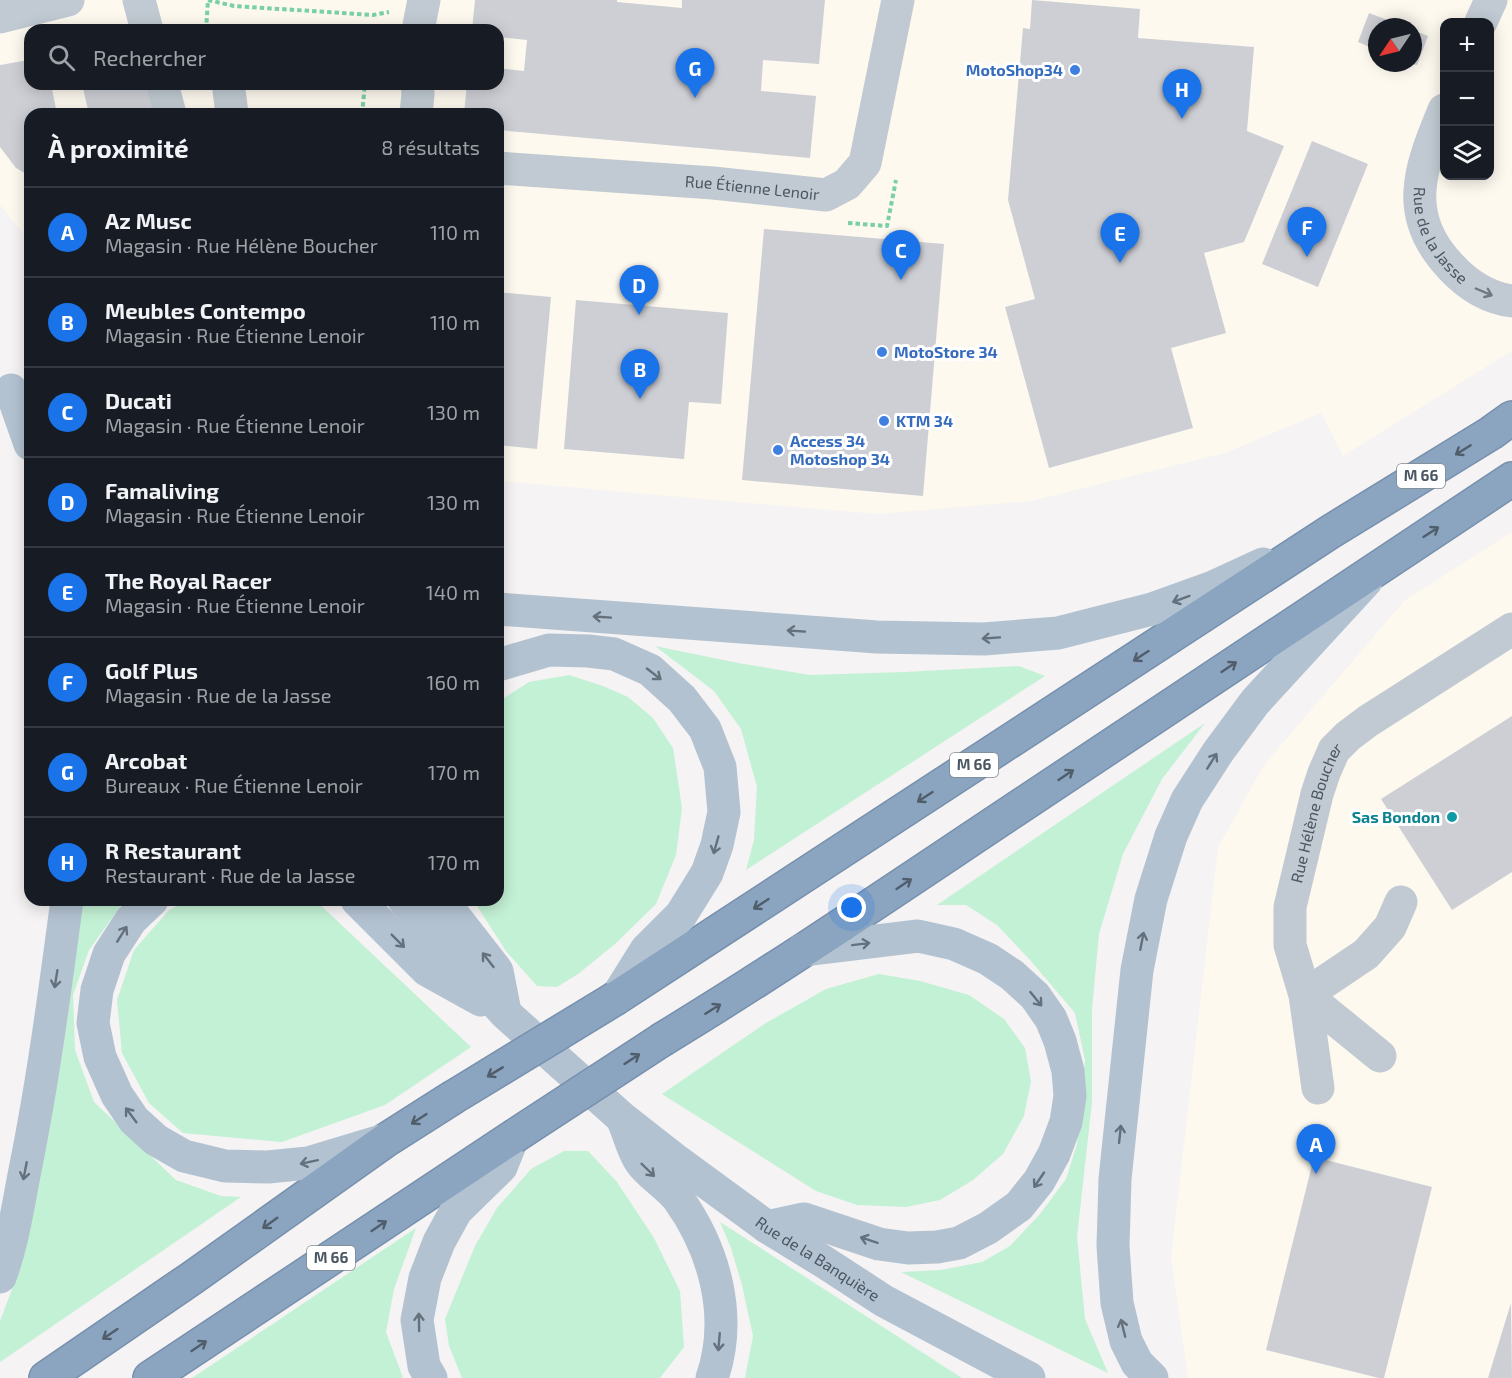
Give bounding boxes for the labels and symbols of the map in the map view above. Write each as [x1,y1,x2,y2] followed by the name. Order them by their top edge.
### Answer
[1368,18,1422,72] north arrow
[676,48,714,98] pin: G
[966,60,1063,79] place label: MotoShop34
[1068,63,1082,77] marker: MotoShop34
[1162,70,1202,119] pin: H
[684,171,821,203] street label: Rue Étienne Lenoir
[1411,186,1472,287] street label: Rue de la Jasse
[1288,208,1326,257] pin: F
[1100,214,1140,263] pin: E
[882,230,920,280] pin: C
[620,266,658,315] pin: D
[1475,287,1493,298] one-way arrow
[894,342,998,361] place label: MotoStore 34
[875,345,889,359] marker: MotoStore 34
[620,350,660,399] pin: B
[896,411,953,430] place label: KTM 34
[877,414,891,428] marker: KTM 34
[790,431,890,468] place label: Access 34 Motoshop 34
[771,443,785,457] marker: Access 34 Motoshop 34
[1455,444,1472,456] one-way arrow
[1397,464,1445,488] road number: M 66
[1422,526,1439,539] one-way arrow
[1172,594,1191,605] one-way arrow
[592,612,612,623] one-way arrow
[787,625,807,636] one-way arrow
[981,633,1001,644] one-way arrow
[1132,650,1149,663] one-way arrow
[1220,661,1236,673] one-way arrow
[646,668,662,681] one-way arrow
[1286,737,1346,885] street label: Rue Hélène Boucher
[950,753,998,777] road number: M 66
[1207,753,1219,770] one-way arrow
[1058,769,1074,781] one-way arrow
[916,791,933,804] one-way arrow
[1352,807,1440,826] place label: Sas Bondon
[1445,810,1459,824] marker: Sas Bondon
[710,835,721,854] one-way arrow
[896,877,913,890] one-way arrow
[837,893,866,922] your location
[753,898,770,910] one-way arrow
[116,926,128,943] one-way arrow
[1137,932,1148,951] one-way arrow
[391,934,406,949] one-way arrow
[851,938,871,949] one-way arrow
[482,952,495,968] one-way arrow
[51,968,62,988] one-way arrow
[1030,991,1043,1007] one-way arrow
[704,1002,721,1014] one-way arrow
[623,1053,640,1065] one-way arrow
[487,1066,504,1078] one-way arrow
[125,1107,137,1123] one-way arrow
[411,1113,428,1125] one-way arrow
[1296,1124,1336,1174] pin: A
[1115,1125,1126,1145] one-way arrow
[300,1157,320,1168] one-way arrow
[19,1161,30,1181] one-way arrow
[641,1162,656,1177] one-way arrow
[1032,1171,1045,1188] one-way arrow
[752,1212,884,1305] street label: Rue de la Banquière
[262,1217,278,1229] one-way arrow
[370,1220,386,1232] one-way arrow
[860,1234,879,1245] one-way arrow
[307,1246,355,1270] road number: M 66
[413,1313,425,1332] one-way arrow
[1117,1319,1128,1339] one-way arrow
[102,1329,119,1341] one-way arrow
[713,1332,724,1352] one-way arrow
[190,1339,207,1352] one-way arrow

